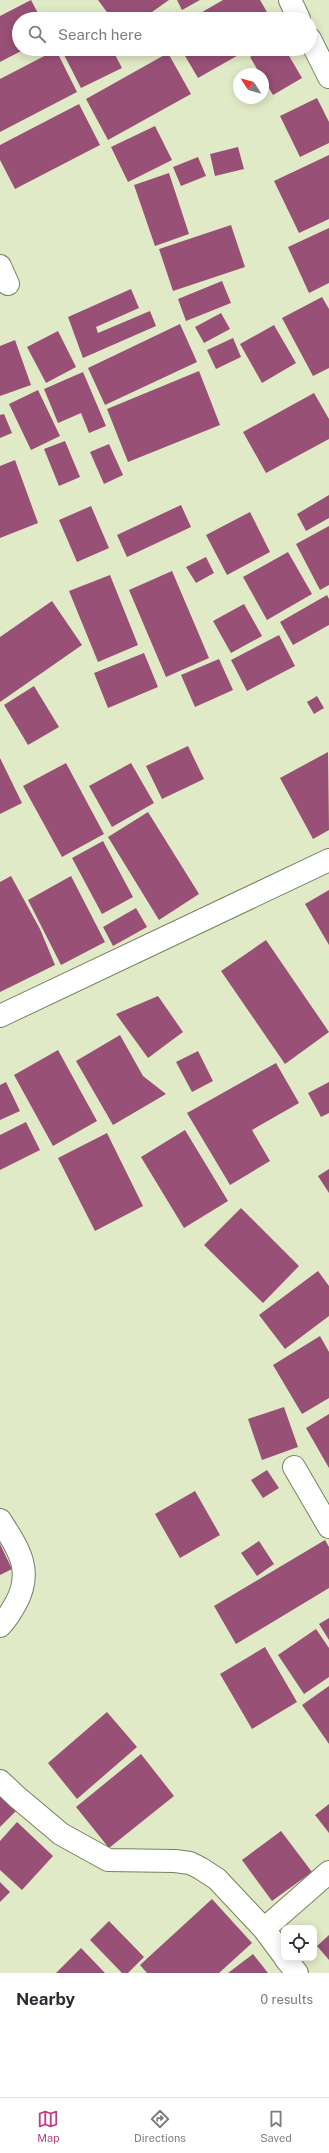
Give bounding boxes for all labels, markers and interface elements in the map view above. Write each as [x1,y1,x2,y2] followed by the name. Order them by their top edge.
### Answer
[12,12,317,56] search box
[26,23,48,45] icon: search
[58,26,142,43] text: Search here
[233,68,269,104] north arrow
[281,1925,317,1961] map controls
[281,1925,317,1961] button: locate
[16,1989,75,2009] text: Nearby
[260,1992,313,2007] text: 0 results
[37,2108,60,2144] tab: Map
[134,2108,186,2144] tab: Directions
[260,2108,292,2144] tab: Saved

